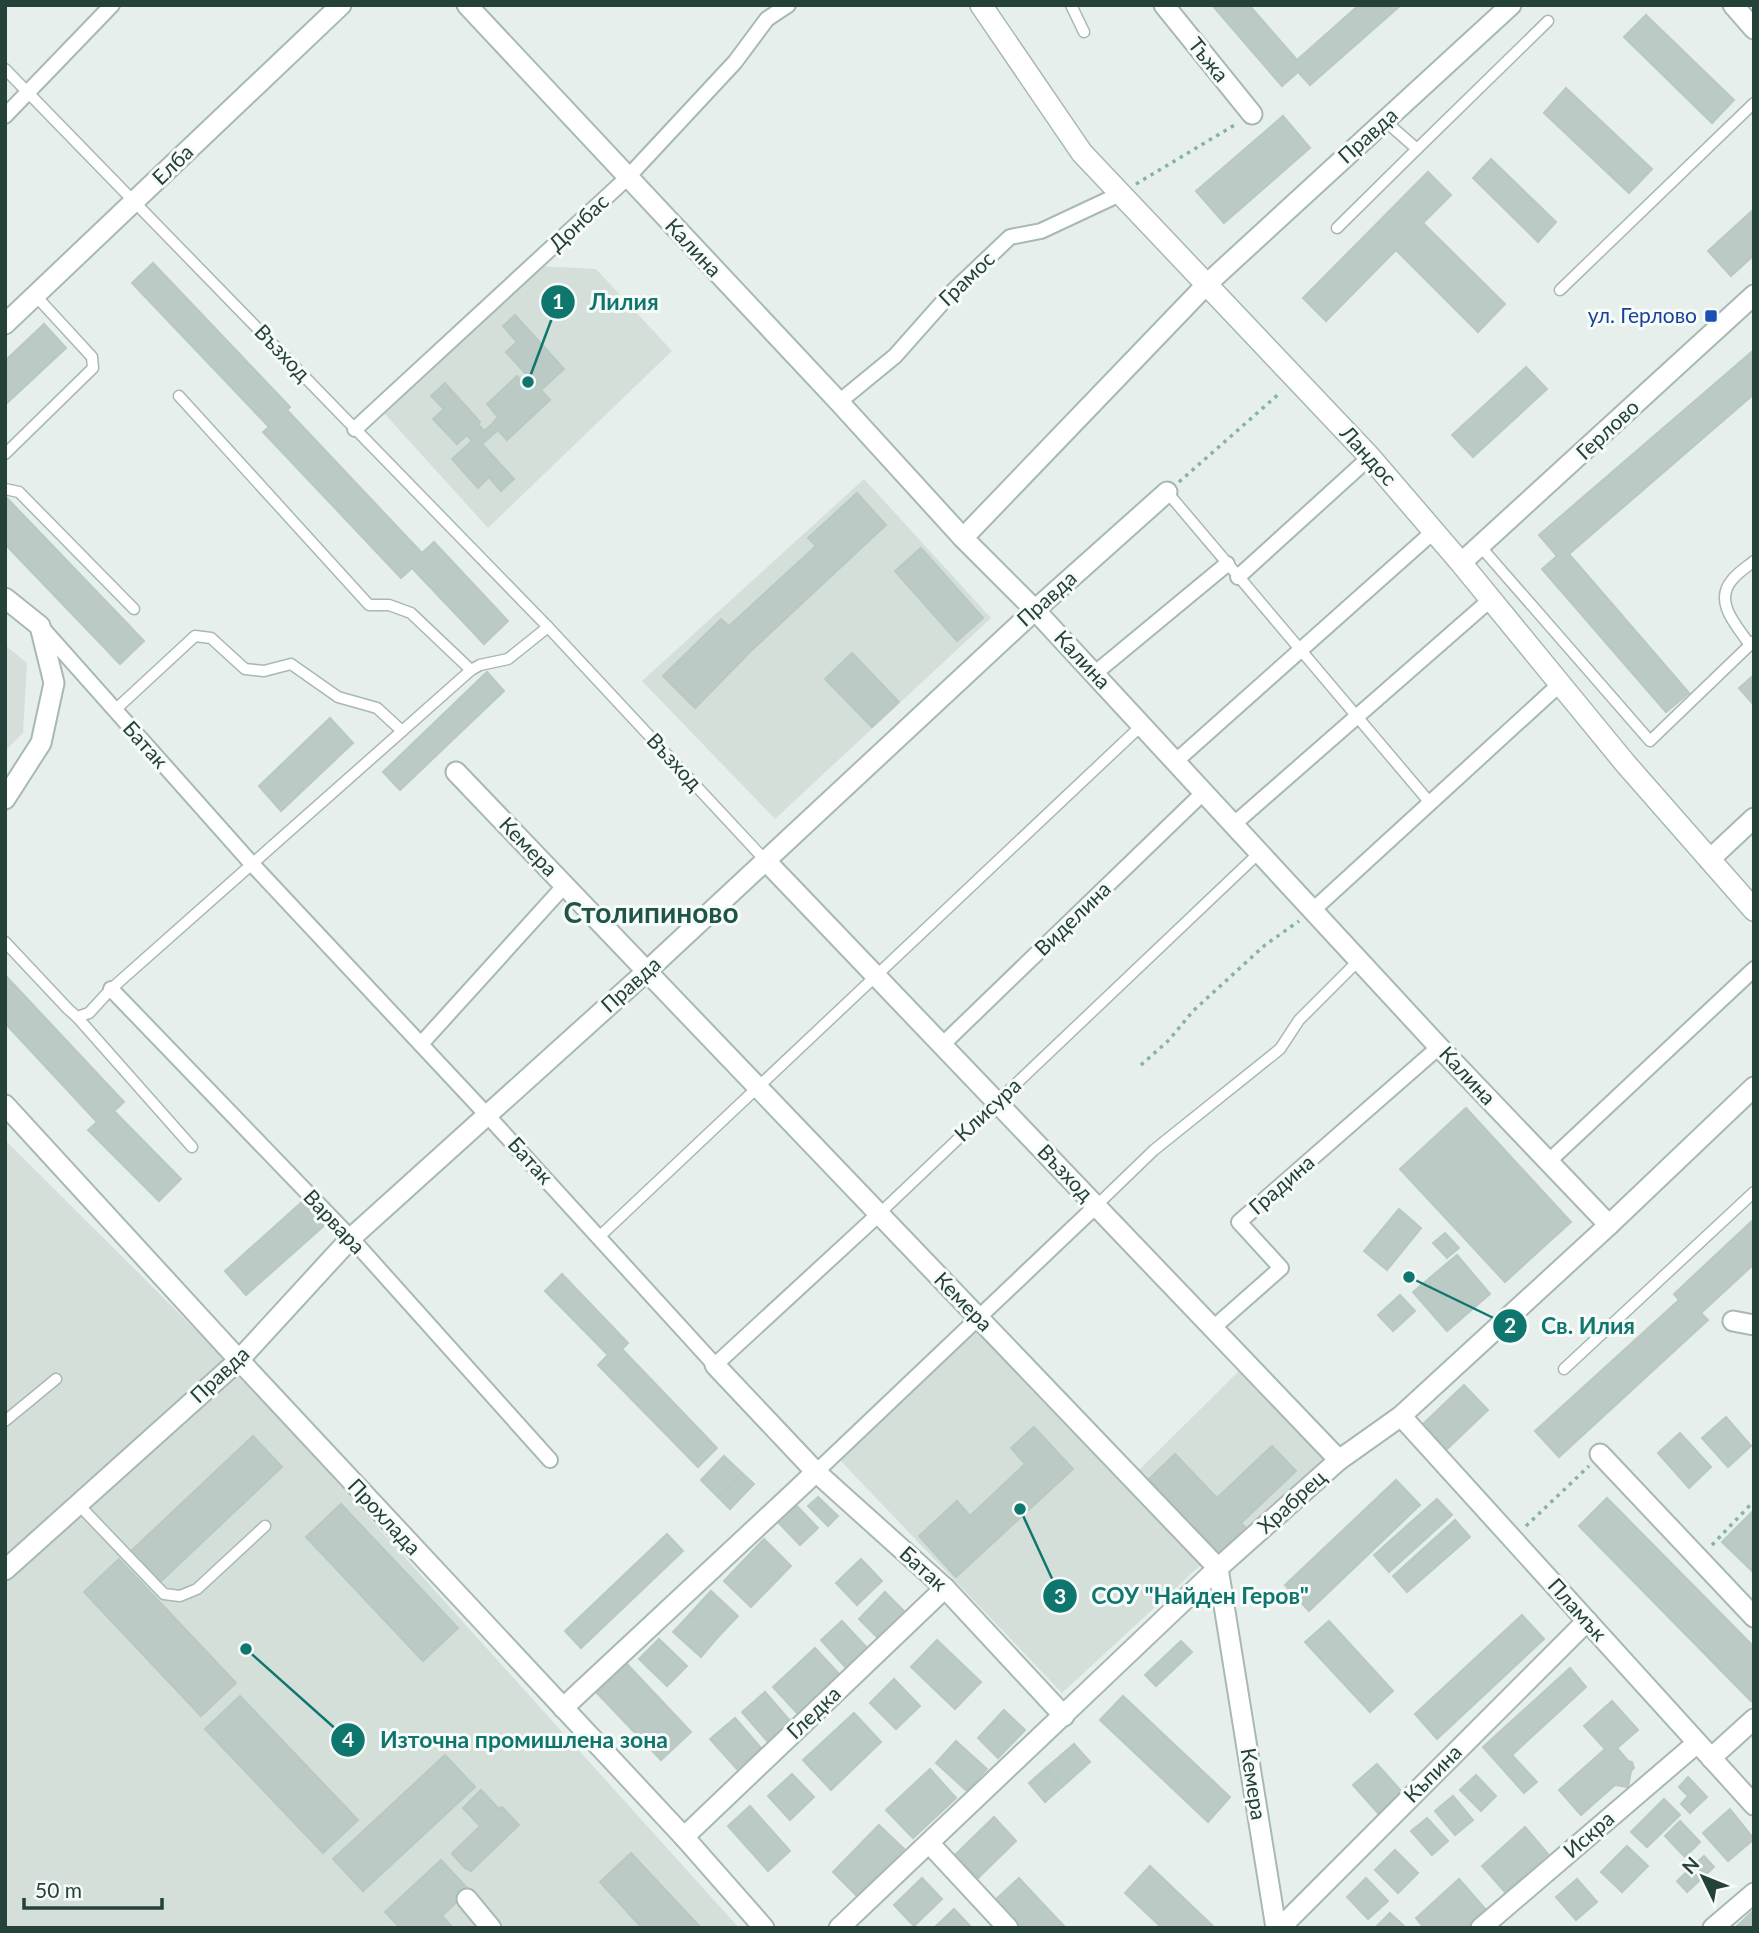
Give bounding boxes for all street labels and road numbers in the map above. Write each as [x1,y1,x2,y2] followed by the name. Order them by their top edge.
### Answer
[1184,32,1235,86] street label: Тъжа
[1332,102,1402,168] street label: Правда
[146,139,198,189] street label: Елба
[543,188,613,256] street label: Донбас
[661,212,727,281] street label: Калина
[933,245,999,310] street label: Грамос
[250,318,316,386] street label: Възход
[1570,394,1644,464] street label: Герлово
[1335,419,1402,490] street label: Ландос
[1011,565,1081,631] street label: Правда
[1050,624,1116,693] street label: Калина
[118,715,174,773] street label: Батак
[642,727,708,795] street label: Възход
[495,811,563,881] street label: Кемера
[1029,876,1115,960] street label: Виделина
[595,951,665,1017] street label: Правда
[1435,1040,1501,1109] street label: Калина
[949,1072,1025,1146] street label: Клисура
[503,1131,559,1189] street label: Батак
[1033,1138,1099,1206] street label: Възход
[1243,1149,1319,1219] street label: Градина
[299,1184,371,1258] street label: Варвара
[930,1266,998,1336] street label: Кемера
[184,1340,254,1407] street label: Правда
[1252,1463,1331,1538] street label: Храбрец
[344,1473,427,1559] street label: Прохлада
[895,1540,953,1596] street label: Батак
[1543,1572,1613,1646] street label: Пламък
[781,1680,845,1743] street label: Гледка
[1398,1739,1466,1807] street label: Къпина
[1236,1746,1272,1822] street label: Кемера
[1558,1805,1618,1863] street label: Искра

